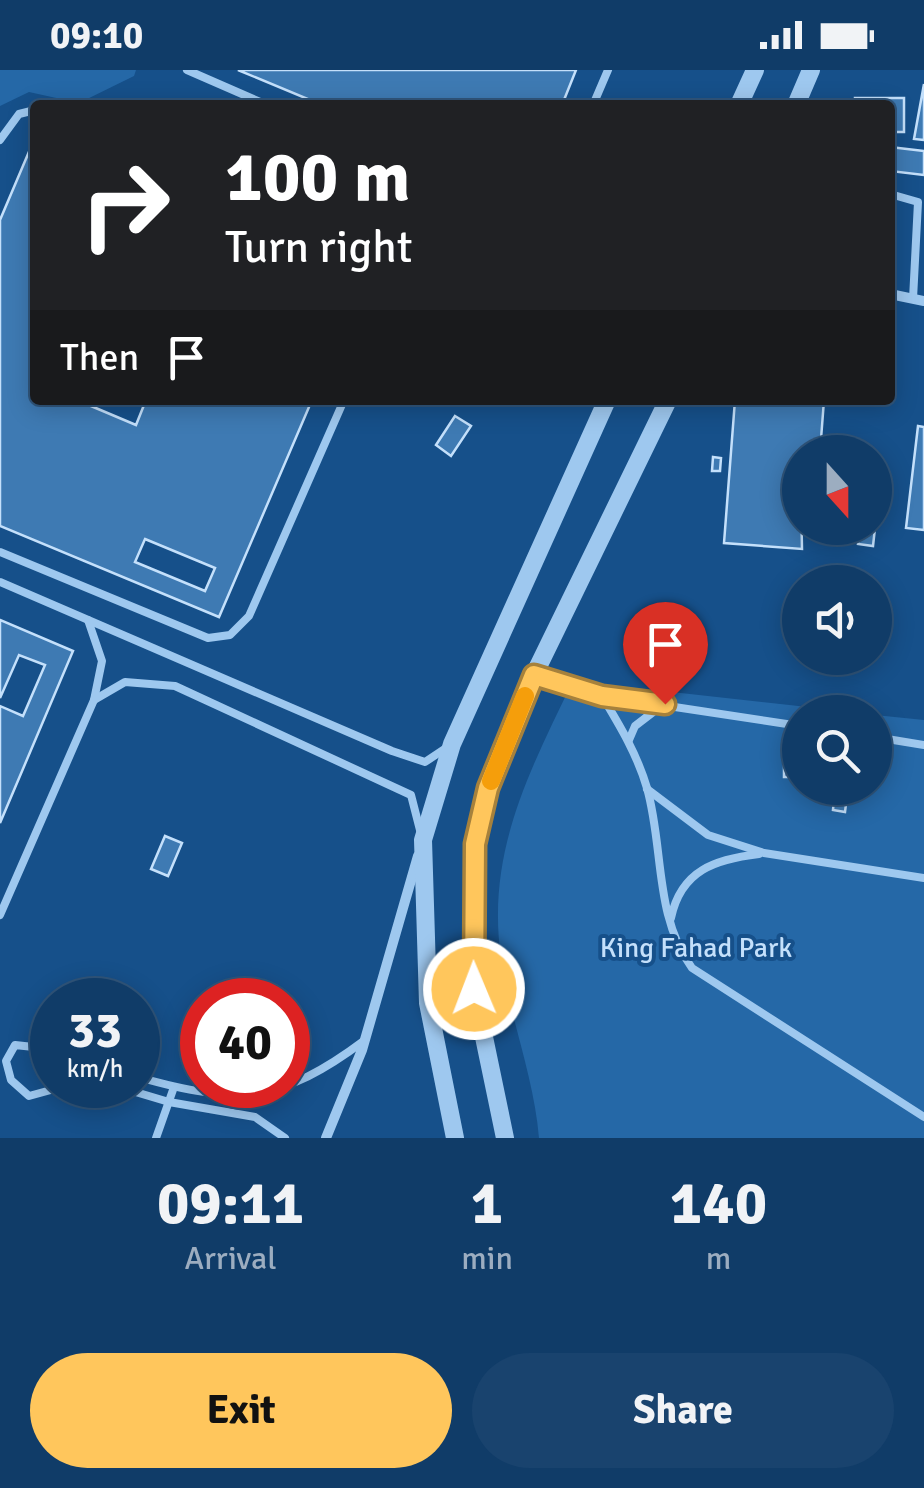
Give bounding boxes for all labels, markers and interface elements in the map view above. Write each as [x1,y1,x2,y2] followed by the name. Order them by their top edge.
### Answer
[50,12,143,59] text: 09:10
[225,134,410,220] text: 100 m
[60,140,190,270] icon: right
[225,220,413,275] text: Turn right
[159,330,214,385] icon: arrive
[60,334,139,381] text: Then
[782,435,892,545] north arrow
[782,435,892,805] map controls
[782,565,892,675] button: sound
[623,602,708,705] pin
[638,617,693,672] icon: arrive
[782,695,892,805] button: search
[600,931,792,965] park label: King Fahad Park
[422,937,526,1041] position arrow
[180,978,310,1108] speed limit sign: 40
[68,1000,122,1062] text: 33
[67,1053,123,1084] text: km/h
[157,1167,304,1241] text: 09:11
[471,1167,503,1241] text: 1
[670,1167,767,1241] text: 140
[185,1239,277,1278] text: Arrival
[461,1239,513,1278] text: min
[706,1239,731,1278] text: m
[30,1353,452,1468] button: Exit
[472,1353,894,1468] button: Share

